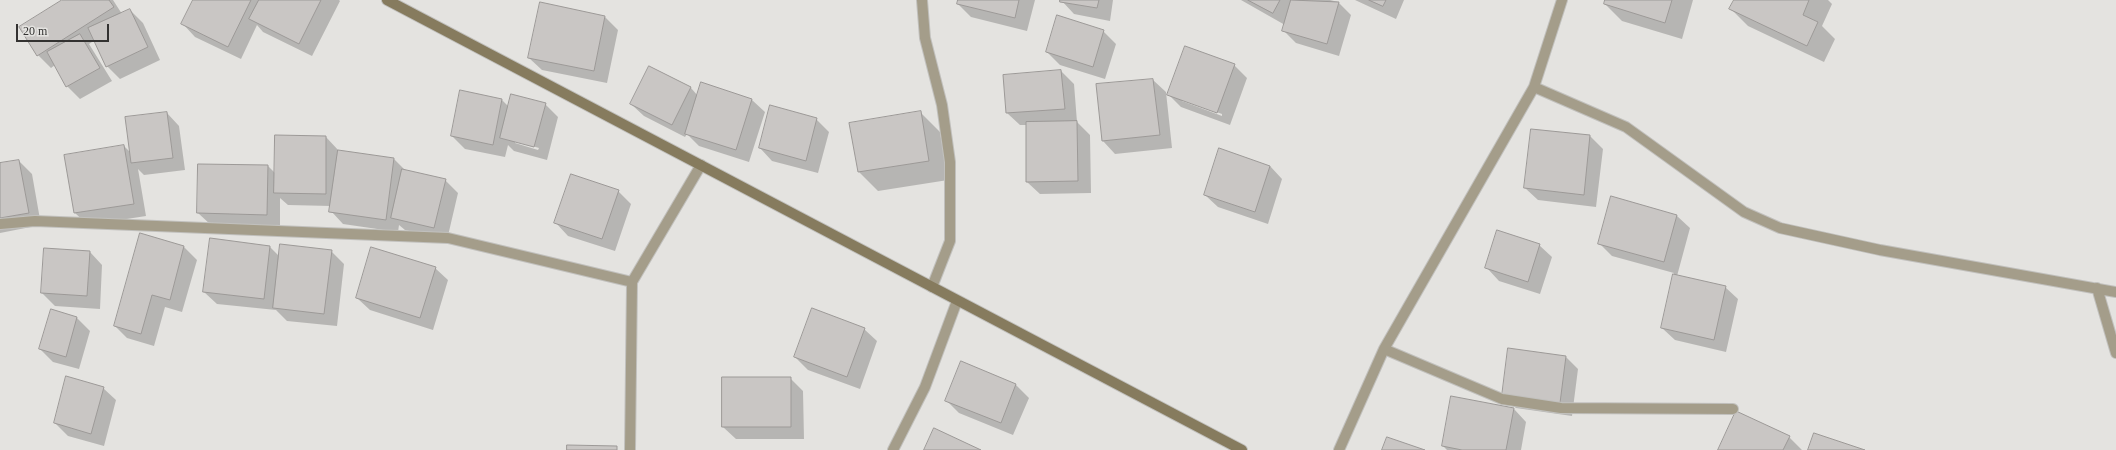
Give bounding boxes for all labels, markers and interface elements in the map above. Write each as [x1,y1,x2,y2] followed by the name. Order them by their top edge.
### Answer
[18,16,111,42] scale bar
[23,24,47,38] text: 20 m

